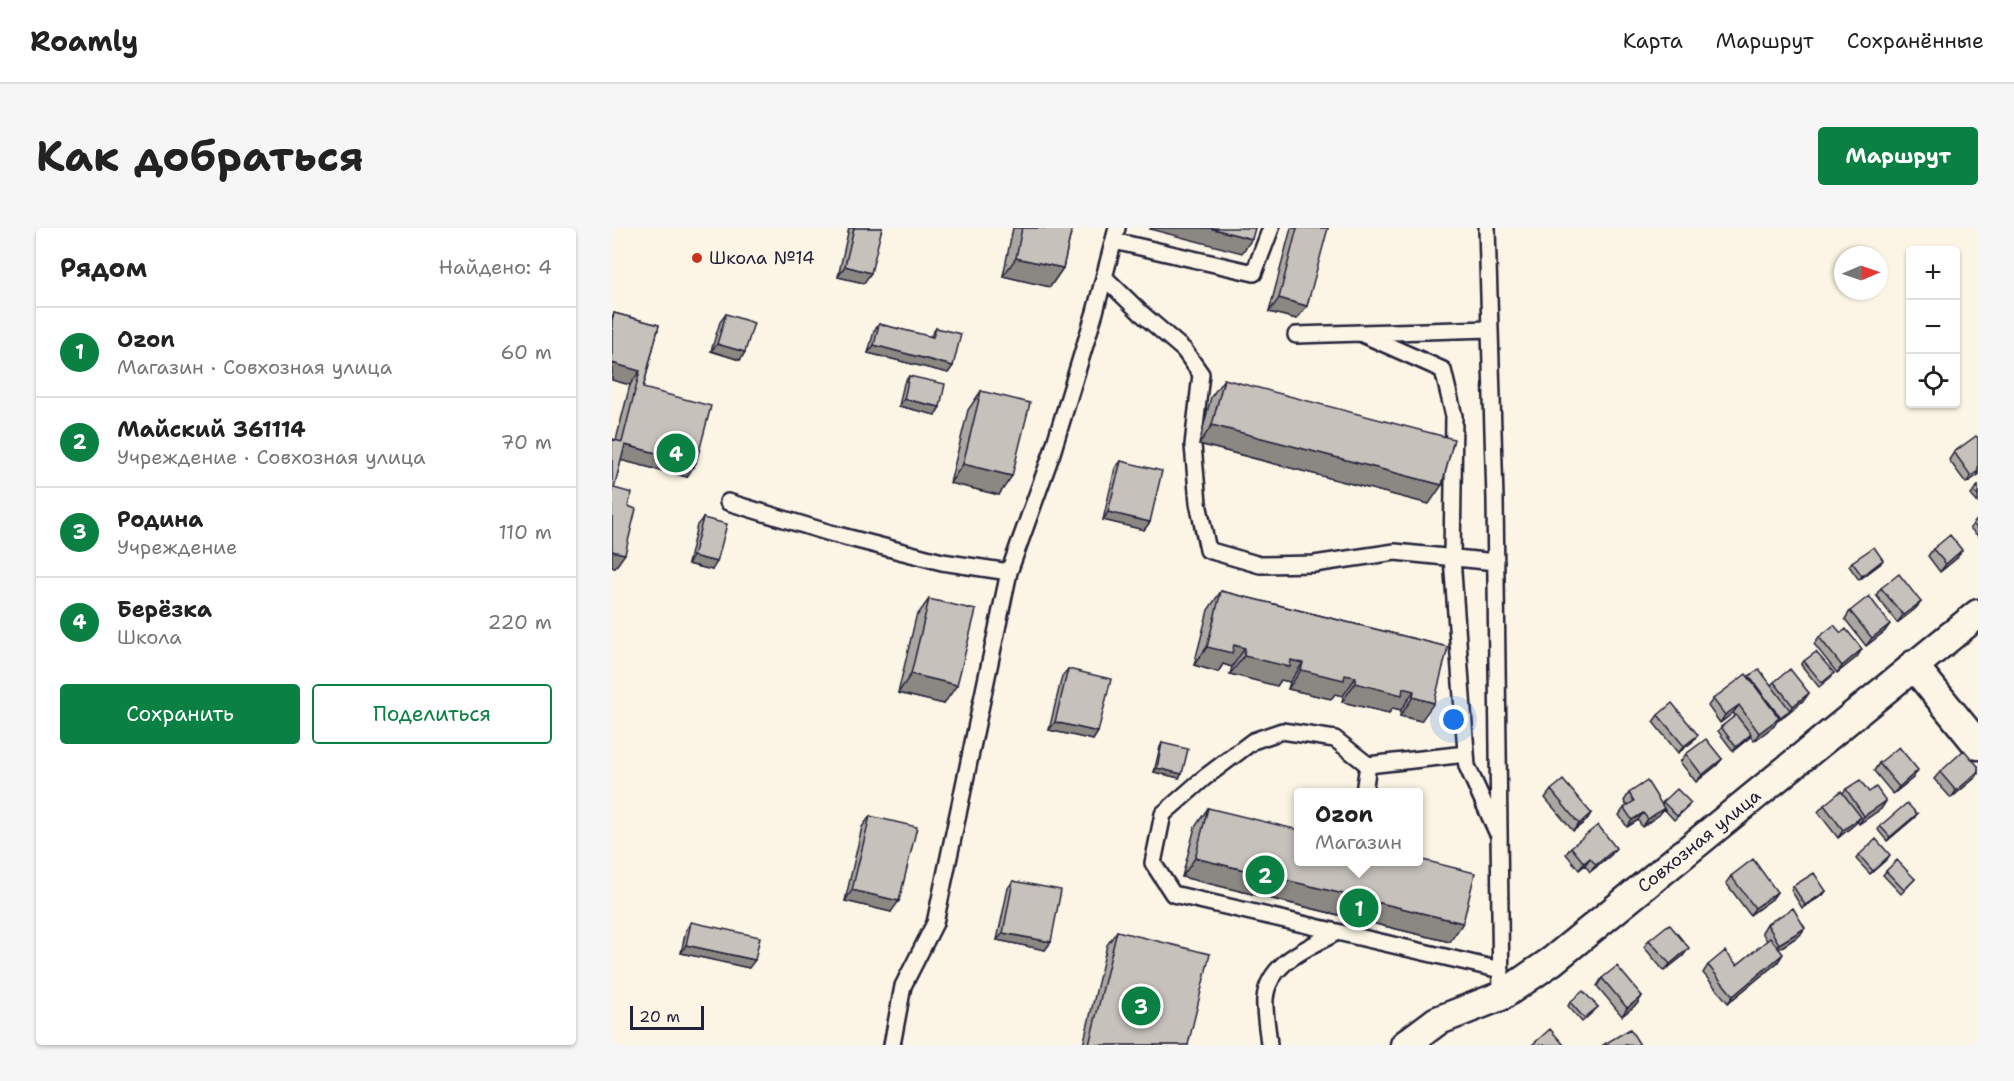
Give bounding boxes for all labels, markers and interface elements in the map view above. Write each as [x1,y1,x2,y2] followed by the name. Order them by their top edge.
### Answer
[30,22,138,60] text: Roamly
[1623,27,1683,55] text: Карта
[1716,27,1814,55] text: Маршрут
[1847,27,1984,55] text: Сохранённые
[1818,127,1978,185] button: Маршрут
[36,128,364,184] text: Как добраться
[709,246,815,270] place label: Школа №14
[1834,246,1888,300] north arrow
[1906,246,1960,408] map controls
[1906,246,1960,300] button: +
[60,250,147,285] text: Рядом
[690,251,704,265] marker: Школа №14
[439,254,552,280] text: Найдено: 4
[1906,300,1960,354] button: −
[117,325,175,354] text: Ozon
[75,339,84,365] text: 1
[500,339,552,365] text: 60 m
[117,354,392,380] text: Магазин · Совхозная улица
[1906,354,1960,408] button: locate
[117,415,306,444] text: Майский 361114
[73,429,87,455] text: 2
[500,429,552,455] text: 70 m
[656,430,696,476] pin: 4
[117,444,426,470] text: Учреждение · Совхозная улица
[117,505,203,534] text: Родина
[73,519,87,545] text: 3
[498,519,552,545] text: 110 m
[117,534,237,560] text: Учреждение
[117,595,212,624] text: Берёзка
[73,609,87,635] text: 4
[488,609,552,635] text: 220 m
[117,624,182,650] text: Школа
[60,684,300,744] button: Сохранить
[312,684,552,744] button: Поделиться
[1439,705,1468,734] your location
[1632,784,1766,898] street label: Совхозная улица
[1294,788,1423,866] popup
[1315,800,1373,829] text: Ozon
[1315,829,1402,855] text: Магазин
[1246,852,1284,898] pin: 2
[1340,886,1378,930] pin: 1
[1122,984,1160,1028] pin: 3
[630,1003,704,1030] scale bar
[639,1006,680,1027] text: 20 m

